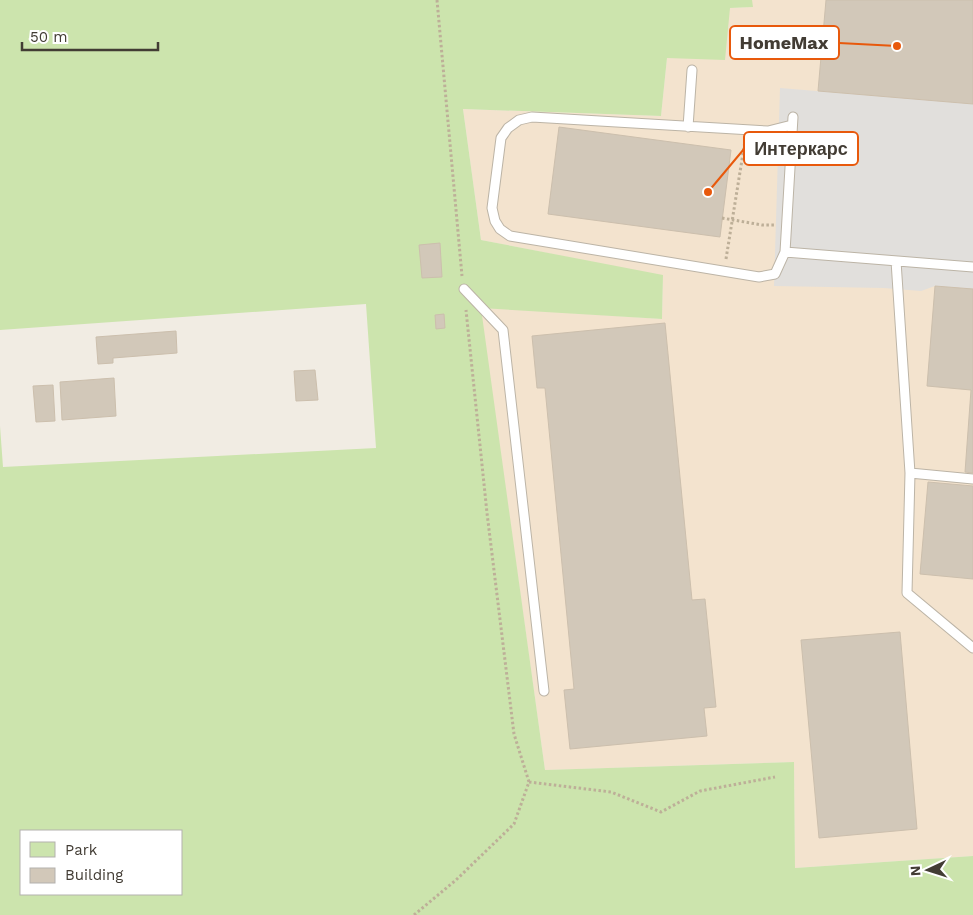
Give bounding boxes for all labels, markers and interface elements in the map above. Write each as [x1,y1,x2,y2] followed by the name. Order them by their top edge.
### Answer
[22,20,159,52] scale bar
[730,26,839,59] callout: HomeMax
[30,28,67,46] text: 50 m
[740,32,829,53] text: HomeMax
[744,132,858,165] callout: Интеркарс
[754,138,848,159] text: Интеркарс
[20,830,182,895] legend
[65,841,98,859] text: Park
[903,845,953,895] north arrow
[907,865,923,877] text: N
[65,866,123,884] text: Building

